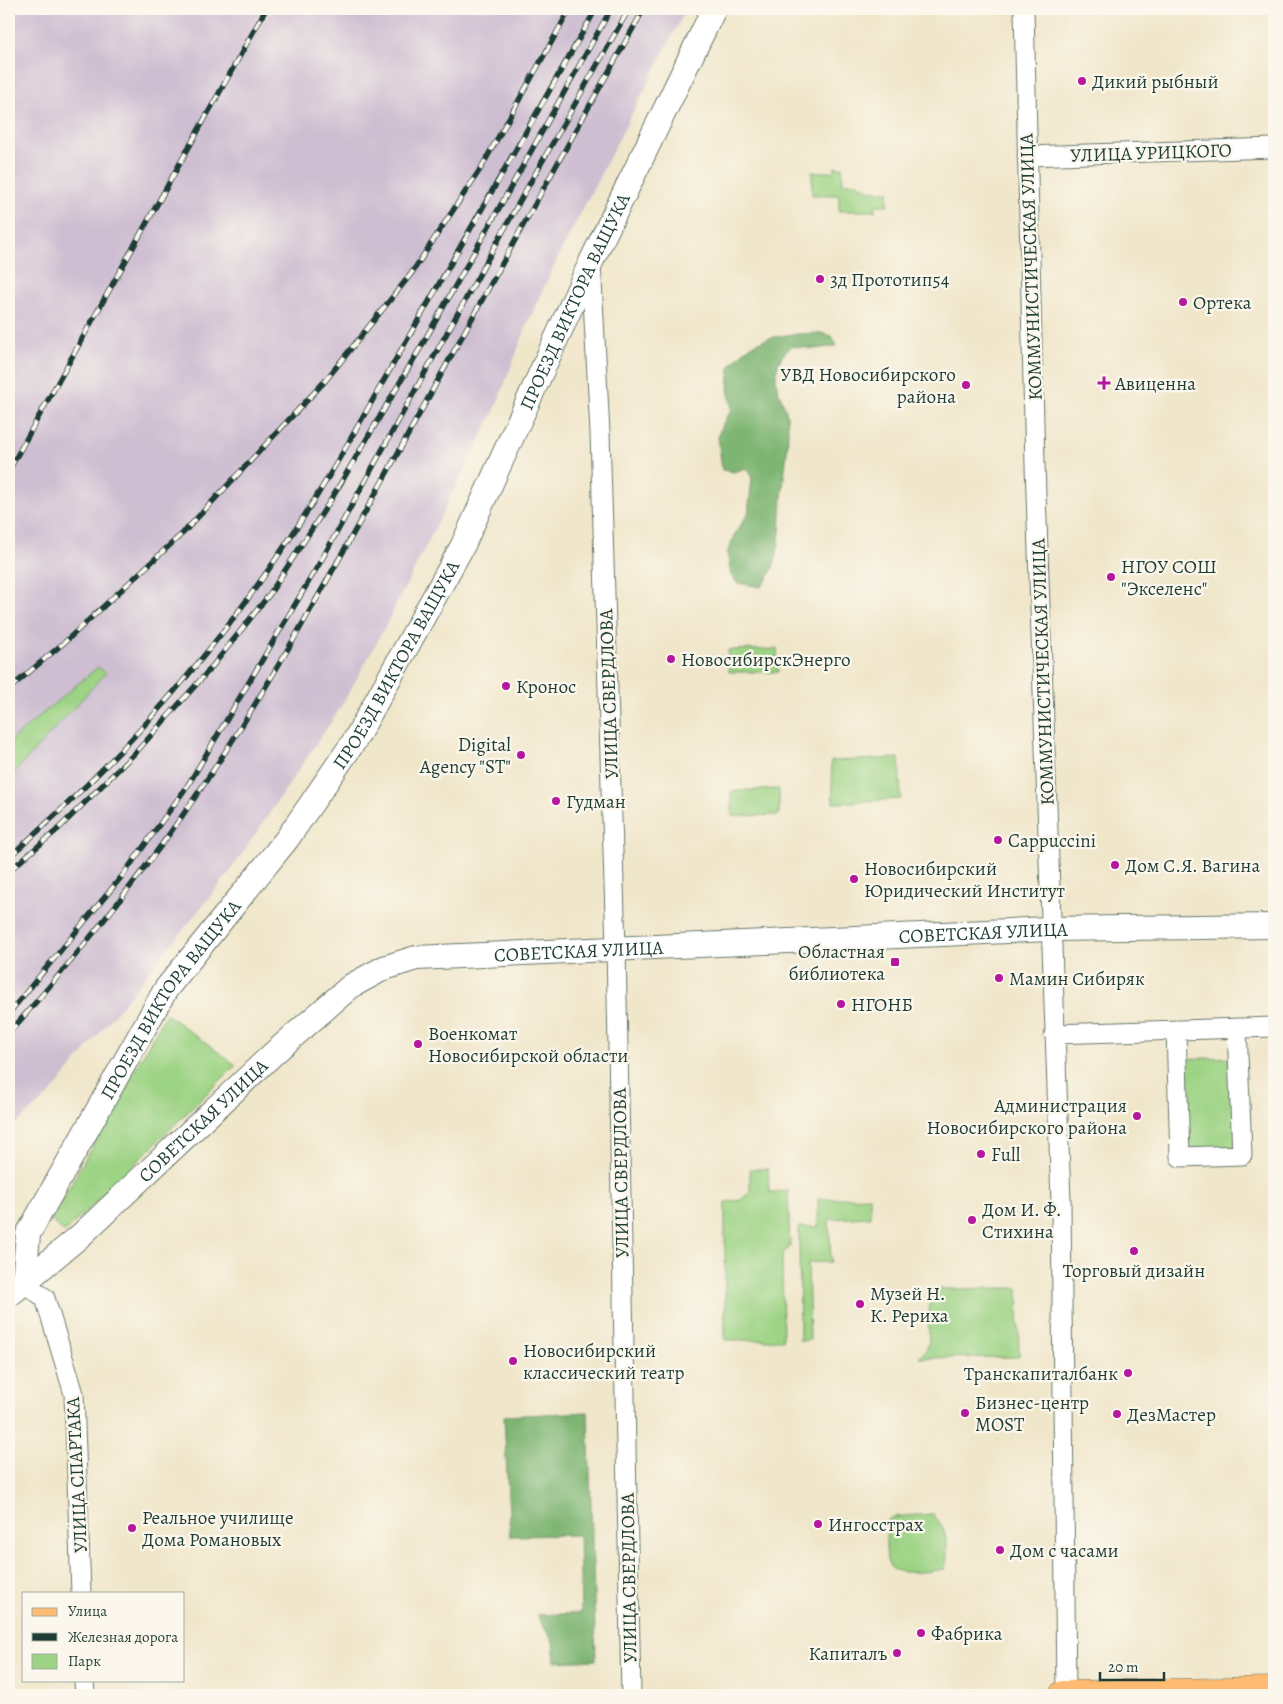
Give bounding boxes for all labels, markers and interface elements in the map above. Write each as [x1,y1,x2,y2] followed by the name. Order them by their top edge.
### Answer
[1092,69,1219,95] place label: Дикий рыбный
[1076,75,1088,87] marker: Дикий рыбный
[1013,132,1049,401] street label: КОММУНИСТИЧЕСКАЯ УЛИЦА
[1070,137,1232,169] street label: УЛИЦА УРИЦКОГО
[514,188,637,414] street label: ПРОЕЗД ВИКТОРА ВАЩУКА
[830,267,950,293] place label: 3д Прототип54
[814,273,826,285] marker: 3д Прототип54
[1193,290,1252,316] place label: Ортека
[1177,296,1189,308] marker: Ортека
[780,362,956,410] place label: УВД Новосибирского района
[1114,371,1196,397] place label: Авиценна
[1097,376,1111,390] marker: Авиценна
[960,379,972,391] marker: УВД Новосибирского района
[1025,537,1061,806] street label: КОММУНИСТИЧЕСКАЯ УЛИЦА
[1121,554,1217,602] place label: НГОУ СОШ "Экселенс"
[327,555,467,775] street label: ПРОЕЗД ВИКТОРА ВАЩУКА
[1105,571,1117,583] marker: НГОУ СОШ "Экселенс"
[593,608,625,780] street label: УЛИЦА СВЕРДЛОВА
[681,647,851,673] place label: НовосибирскЭнерго
[665,653,677,665] marker: НовосибирскЭнерго
[516,674,576,700] place label: Кронос
[500,680,512,692] marker: Кронос
[419,732,511,780] place label: Digital Agency "ST"
[515,749,527,761] marker: Digital Agency "ST"
[566,789,626,815] place label: Гудман
[550,795,562,807] marker: Гудман
[1008,828,1096,854] place label: Cappuccini
[992,834,1004,846] marker: Cappuccini
[1125,853,1260,879] place label: Дом С.Я. Вагина
[864,856,1065,904] place label: Новосибирский Юридический Институт
[1109,859,1121,871] marker: Дом С.Я. Вагина
[848,873,860,885] marker: Новосибирский Юридический Институт
[94,894,248,1104] street label: ПРОЕЗД ВИКТОРА ВАЩУКА
[898,917,1069,950] street label: СОВЕТСКАЯ УЛИЦА
[493,935,665,968] street label: СОВЕТСКАЯ УЛИЦА
[788,939,885,987] place label: Областная библиотека
[889,956,901,968] marker: Областная библиотека
[1009,966,1145,992] place label: Мамин Сибиряк
[993,972,1005,984] marker: Мамин Сибиряк
[851,992,913,1018] place label: НГОНБ
[835,998,847,1010] marker: НГОНБ
[428,1021,628,1069] place label: Военкомат Новосибирской области
[412,1038,424,1050] marker: Военкомат Новосибирской области
[133,1053,275,1189] street label: СОВЕТСКАЯ УЛИЦА
[607,1087,635,1258] street label: УЛИЦА СВЕРДЛОВА
[926,1093,1127,1141] place label: Администрация Новосибирского района
[1131,1110,1143,1122] marker: Администрация Новосибирского района
[991,1142,1021,1168] place label: Full
[975,1148,987,1160] marker: Full
[982,1197,1062,1245] place label: Дом И. Ф. Стихина
[966,1214,978,1226] marker: Дом И. Ф. Стихина
[1128,1245,1140,1257] marker: Торговый дизайн
[1063,1258,1205,1284] place label: Торговый дизайн
[870,1281,949,1329] place label: Музей Н. К. Рериха
[854,1298,866,1310] marker: Музей Н. К. Рериха
[523,1338,685,1386] place label: Новосибирский классический театр
[507,1355,519,1367] marker: Новосибирский классический театр
[964,1361,1118,1387] place label: Транскапиталбанк
[1122,1367,1134,1379] marker: Транскапиталбанк
[975,1390,1089,1438] place label: Бизнес-центр MOST
[60,1396,94,1553] street label: УЛИЦА СПАРТАКА
[1127,1402,1216,1428] place label: ДезМастер
[959,1407,971,1419] marker: Бизнес-центр MOST
[1111,1408,1123,1420] marker: ДезМастер
[615,1492,643,1663] street label: УЛИЦА СВЕРДЛОВА
[142,1505,294,1553] place label: Реальное училище Дома Романовых
[828,1512,924,1538] place label: Ингосстрах
[812,1518,824,1530] marker: Ингосстрах
[126,1522,138,1534] marker: Реальное училище Дома Романовых
[1010,1538,1119,1564] place label: Дом с часами
[994,1544,1006,1556] marker: Дом с часами
[22,1592,185,1682] legend
[68,1601,107,1621] text: Улица
[931,1621,1003,1647] place label: Фабрика
[68,1627,178,1647] text: Железная дорога
[915,1627,927,1639] marker: Фабрика
[808,1641,888,1667] place label: Капиталъ
[891,1647,903,1659] marker: Капиталъ
[1100,1649,1164,1681] scale bar
[68,1651,101,1671] text: Парк
[1108,1657,1139,1677] text: 20 m

